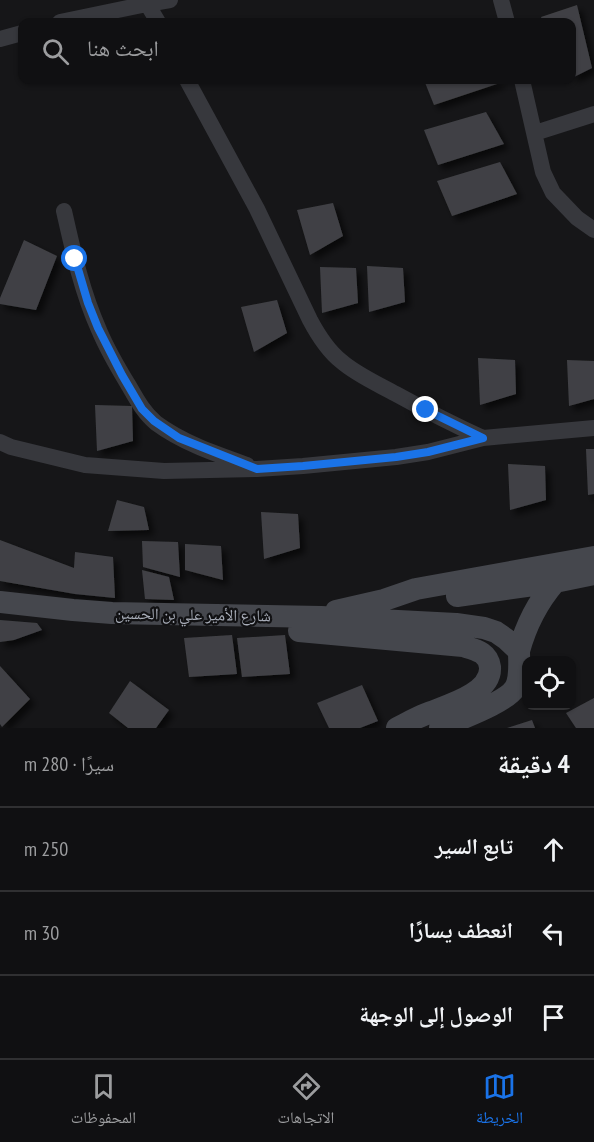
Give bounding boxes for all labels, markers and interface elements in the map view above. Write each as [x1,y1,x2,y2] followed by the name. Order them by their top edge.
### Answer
[18,18,576,84] search box
[87,34,159,62] text: ابحث هنا
[39,35,72,68] icon: search
[61,245,87,271] route start
[412,396,438,422] route end
[115,603,271,628] street label: شارع الأمير علي بن الحسين
[522,656,576,710] map controls
[522,656,576,710] button: locate
[498,747,570,780] text: 4 دقيقة
[24,751,114,777] text: سيرًا · 280 m
[435,832,513,860] text: تابع السير
[537,833,570,866] icon: ahead
[24,836,68,862] text: 250 m
[409,916,513,944] text: انعطف يسارًا
[537,917,570,950] icon: left
[24,920,59,946] text: 30 m
[359,1000,513,1028] text: الوصول إلى الوجهة
[537,1001,570,1034] icon: arrive
[71,1070,136,1133] tab: المحفوظات
[278,1070,334,1133] tab: الاتجاهات
[476,1070,523,1133] tab: الخريطة

